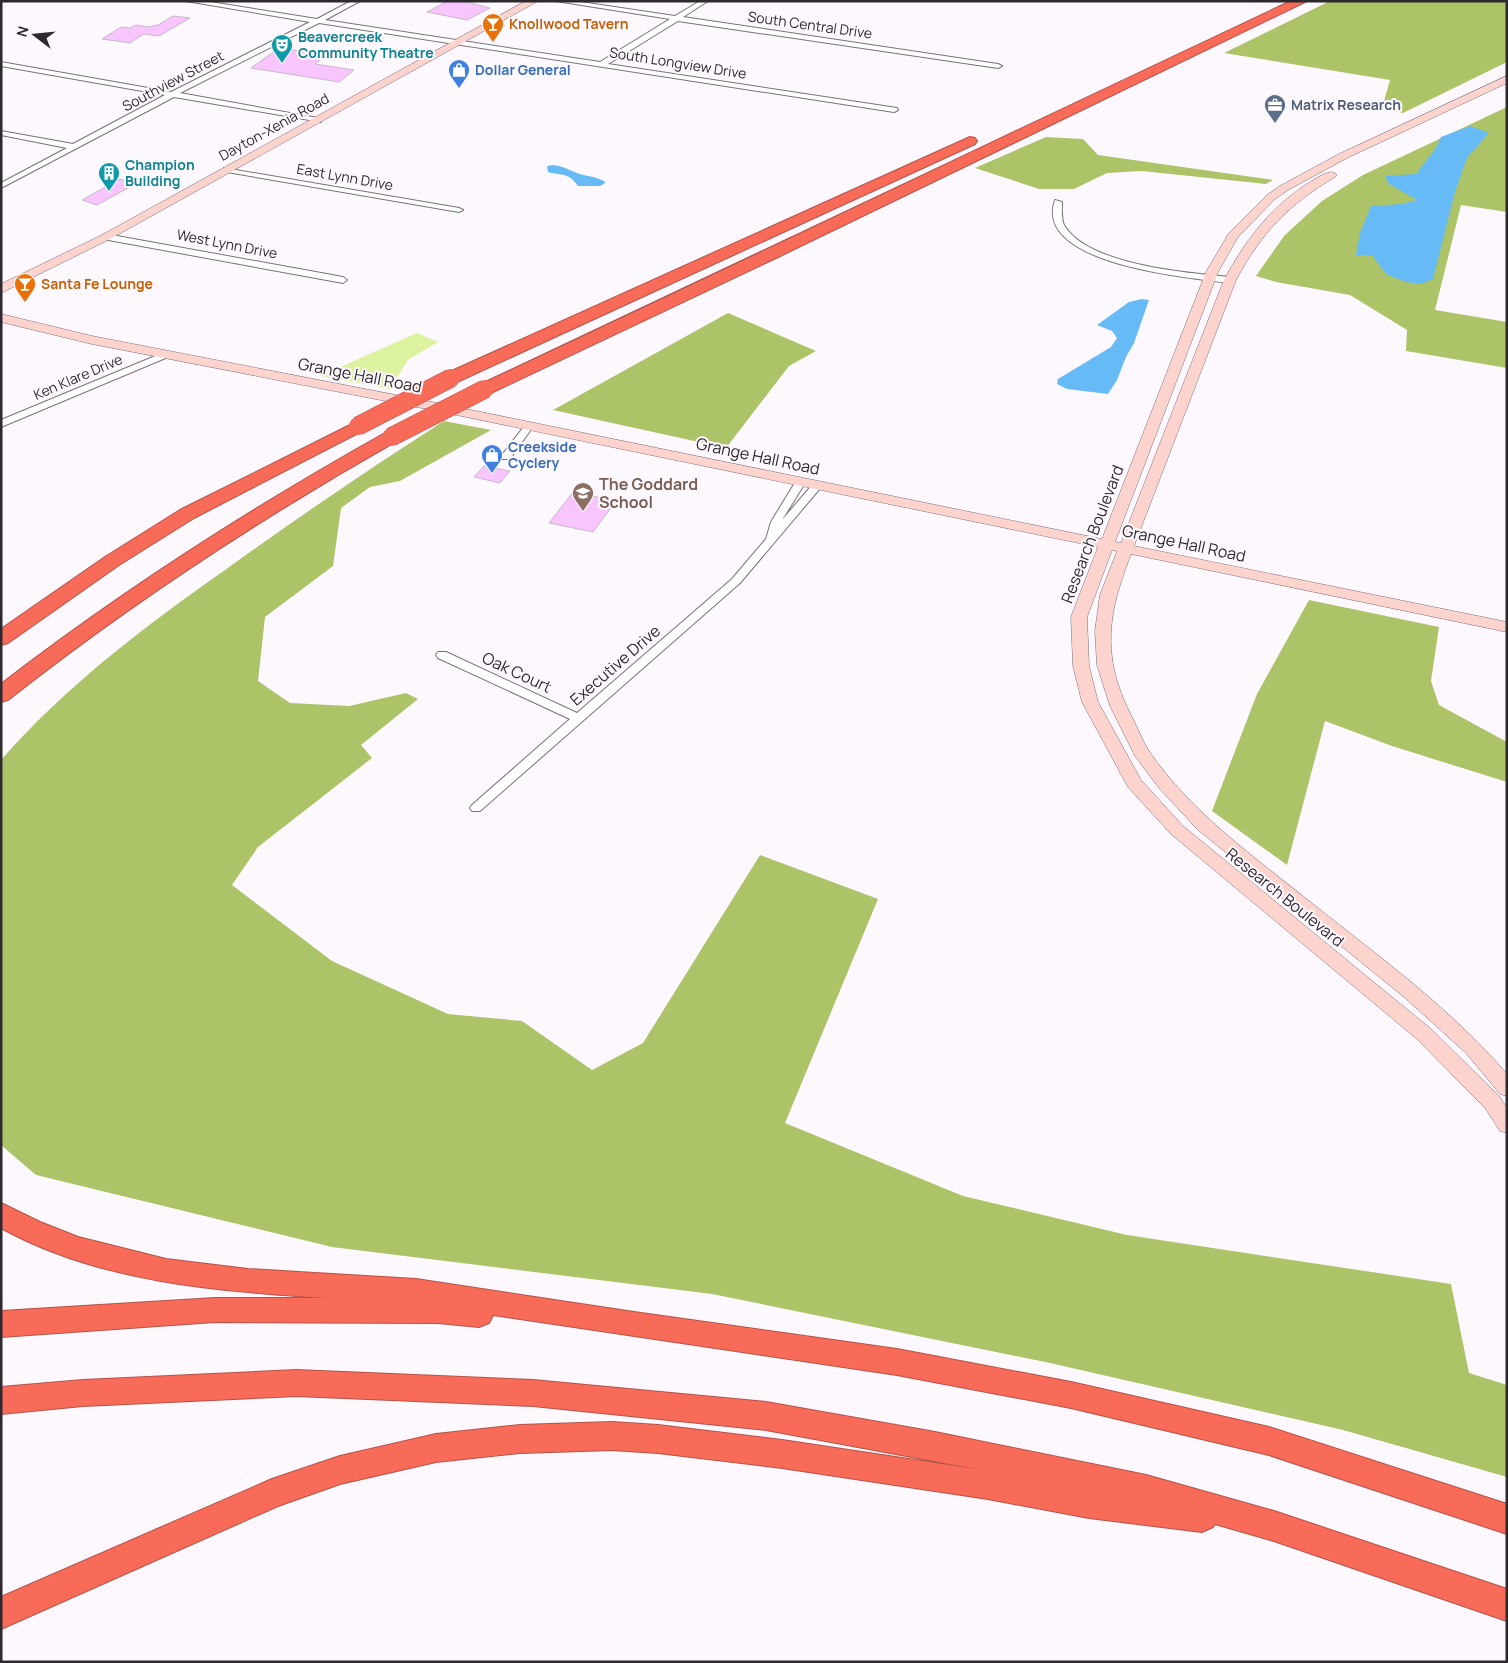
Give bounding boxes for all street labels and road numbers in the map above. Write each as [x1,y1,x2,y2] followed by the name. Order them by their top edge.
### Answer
[747,6,873,43] street label: South Central Drive
[608,42,748,83] street label: South Longview Drive
[119,46,227,115] street label: Southview Street
[215,88,332,165] street label: Dayton-Xenia Road
[295,159,395,194] street label: East Lynn Drive
[175,224,279,263] street label: West Lynn Drive
[30,349,125,404] street label: Ken Klare Drive
[296,352,424,398] street label: Grange Hall Road
[694,432,822,480] street label: Grange Hall Road
[1056,462,1128,606] street label: Research Boulevard
[1120,519,1248,567] street label: Grange Hall Road
[565,620,665,710] street label: Executive Drive
[479,646,555,698] street label: Oak Court
[1221,842,1349,952] street label: Research Boulevard

